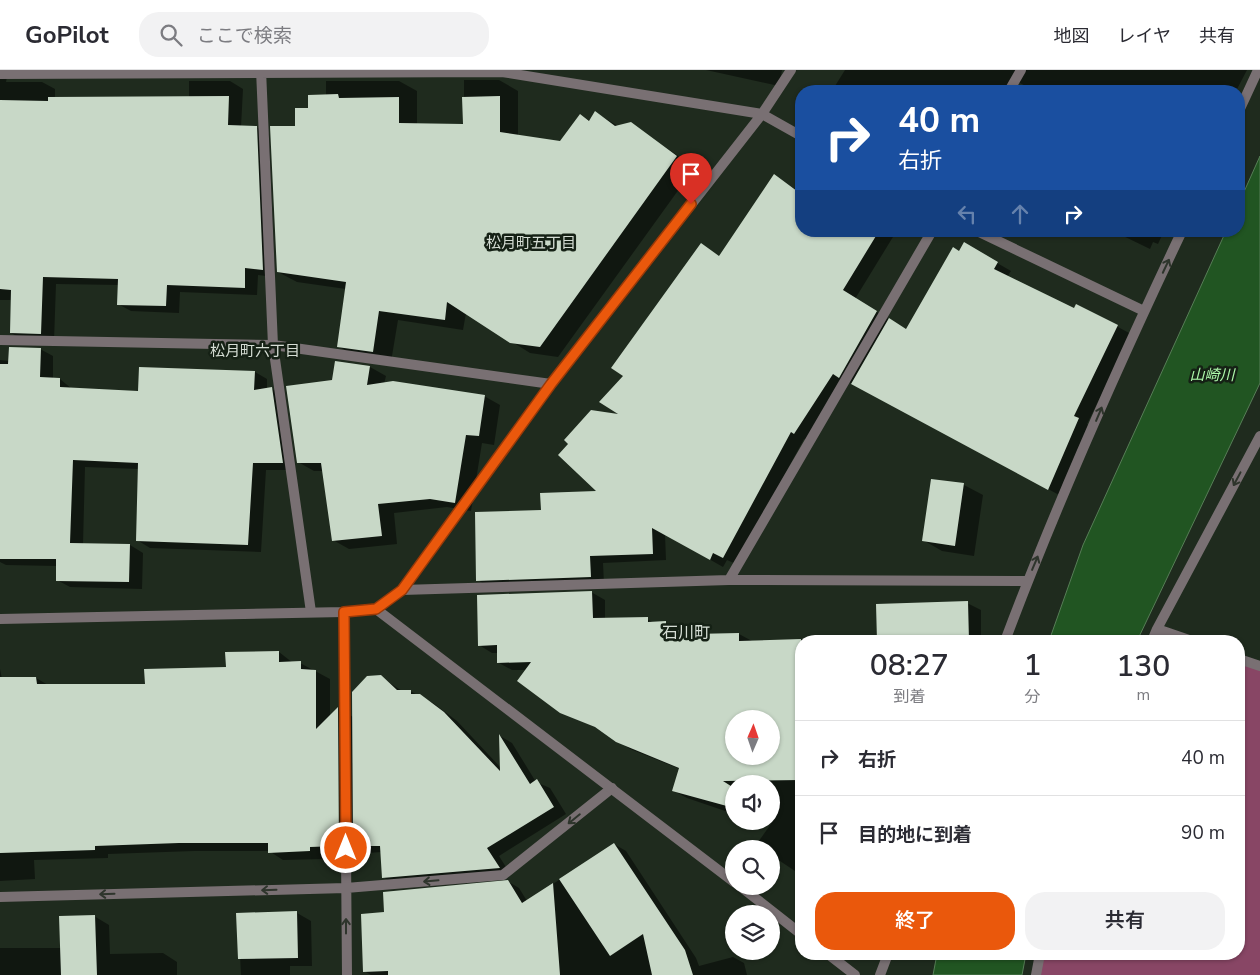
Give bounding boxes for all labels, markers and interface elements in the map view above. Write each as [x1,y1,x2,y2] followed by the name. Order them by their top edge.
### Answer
[139,12,489,57] search box
[25,19,109,51] text: GoPilot
[157,21,185,49] icon: search
[197,23,292,49] text: ここで検索
[1054,24,1090,48] text: 地図
[1118,24,1171,48] text: レイヤ
[1199,24,1235,48] text: 共有
[898,97,980,144] text: 40 m
[815,105,880,170] icon: right
[898,146,942,176] text: 右折
[670,153,712,204] pin
[677,160,705,188] icon: arrive
[953,200,981,228] icon: left
[1006,200,1034,228] icon: ahead
[1059,200,1087,228] icon: right
[486,233,576,253] district label: 松月町五丁目
[1161,259,1171,274] one-way arrow
[210,341,300,361] district label: 松月町六丁目
[1189,365,1236,385] water label: 山崎川
[1095,407,1105,422] one-way arrow
[1232,471,1242,486] one-way arrow
[1030,556,1040,571] one-way arrow
[662,622,710,644] district label: 石川町
[870,645,949,686] text: 08:27
[1024,645,1042,686] text: 1
[1116,646,1170,687] text: 130
[1136,684,1150,706] text: m
[893,686,925,708] text: 到着
[1025,686,1041,708] text: 分
[725,710,780,765] north arrow
[725,710,780,960] map controls
[815,744,843,772] icon: right
[1181,745,1225,771] text: 40 m
[858,747,896,773] text: 右折
[725,775,780,830] button: sound
[568,813,581,824] one-way arrow
[815,819,843,847] icon: arrive
[1181,820,1225,846] text: 90 m
[319,821,371,873] position arrow
[858,822,972,848] text: 目的地に到着
[725,840,780,895] button: search
[424,876,440,886] one-way arrow
[262,885,278,895] one-way arrow
[99,890,115,899] one-way arrow
[815,892,1015,950] button: 終了
[1025,892,1225,950] button: 共有
[725,905,780,960] button: layers
[342,919,351,935] one-way arrow

